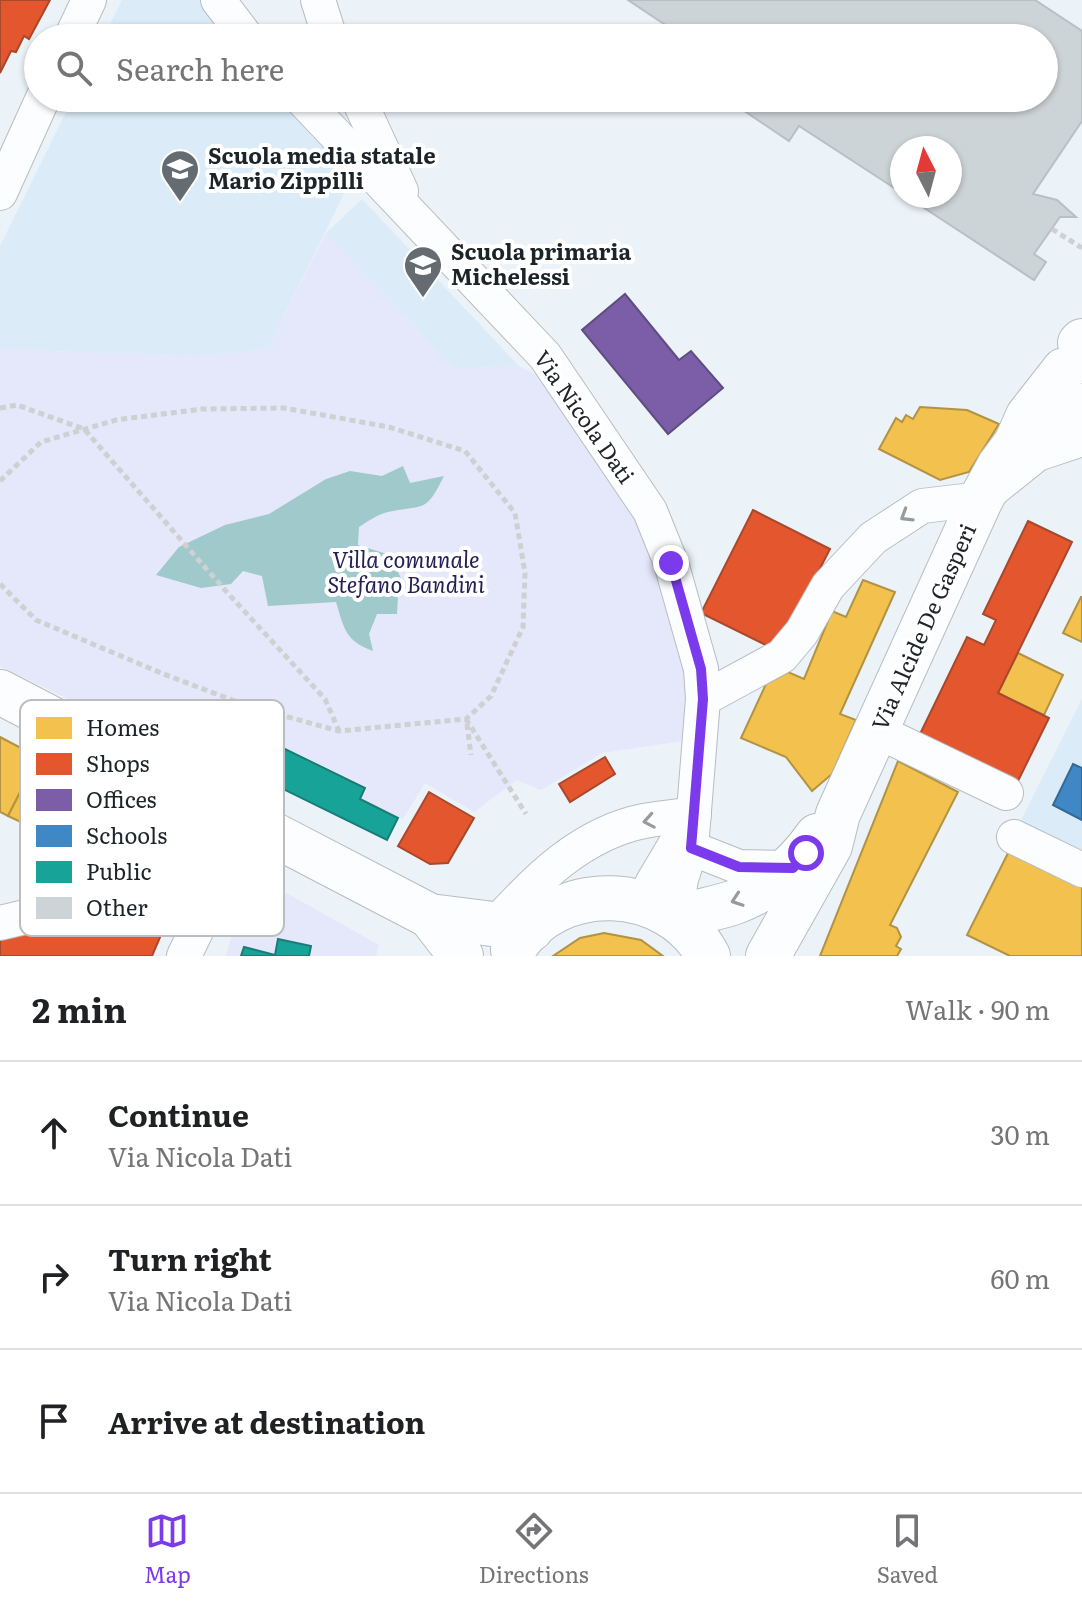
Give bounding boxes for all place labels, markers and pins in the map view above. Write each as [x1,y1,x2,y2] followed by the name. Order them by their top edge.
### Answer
[208,138,436,196] place label: Scuola media statale Mario Zippilli
[159,148,201,203] school or university icon: Scuola media statale Mario Zippilli
[451,234,631,292] place label: Scuola primaria Michelessi
[402,244,444,299] school or university icon: Scuola primaria Michelessi

